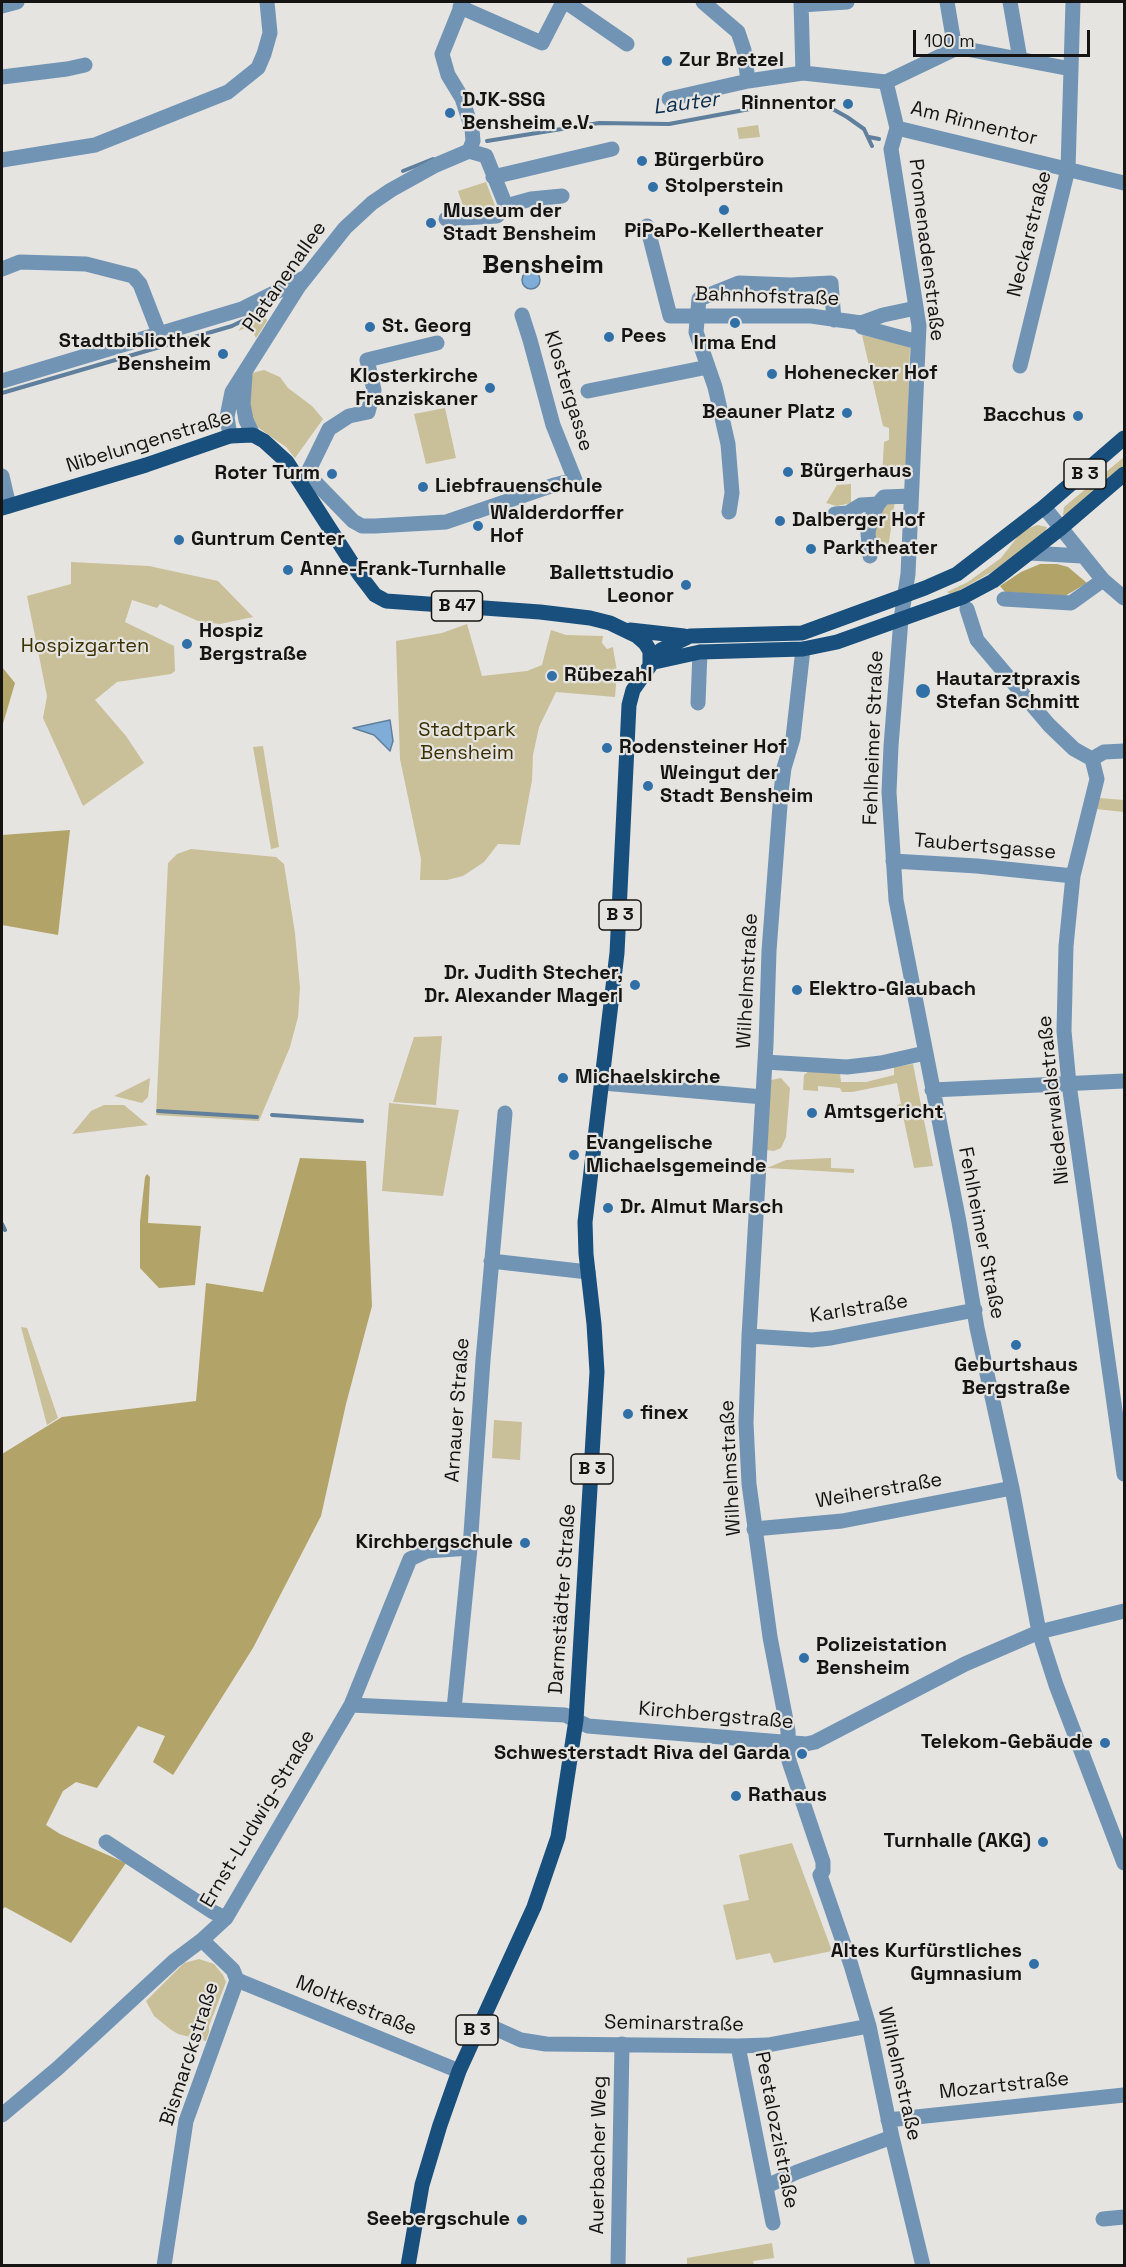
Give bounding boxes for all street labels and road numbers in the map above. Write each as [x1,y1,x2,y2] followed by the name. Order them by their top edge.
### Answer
[908,97,1040,151] street label: Am Rinnentor
[903,157,949,343] street label: Promenadenstraße
[1003,168,1057,300] street label: Neckarstraße
[238,217,332,337] street label: Platanenallee
[694,282,840,312] street label: Bahnhofstraße
[538,328,598,454] street label: Klostergasse
[63,405,235,479] street label: Nibelungenstraße
[1064,459,1106,489] road number: B 3
[432,591,482,621] road number: B 47
[859,650,889,826] street label: Fehlheimer Straße
[913,829,1057,865] street label: Taubertsgasse
[599,900,641,930] road number: B 3
[732,912,764,1050] street label: Wilhelmstraße
[1033,1014,1075,1186] street label: Niederwaldstraße
[953,1145,1009,1321] street label: Fehlheimer Straße
[808,1289,910,1329] street label: Karlstraße
[441,1337,475,1483] street label: Arnauer Straße
[715,1399,747,1537] street label: Wilhelmstraße
[571,1454,613,1484] road number: B 3
[814,1468,944,1514] street label: Weiherstraße
[544,1503,582,1695] street label: Darmstädter Straße
[637,1697,795,1735] street label: Kirchbergstraße
[196,1726,320,1912] street label: Ernst-Ludwig-Straße
[292,1971,420,2041] street label: Moltkestraße
[155,1979,225,2129] street label: Bismarckstraße
[872,2005,926,2143] street label: Wilhelmstraße
[604,2011,744,2037] street label: Seminarstraße
[456,2015,498,2045] road number: B 3
[749,2049,803,2211] street label: Pestalozzistraße
[938,2067,1070,2105] street label: Mozartstraße
[586,2075,612,2235] street label: Auerbacher Weg

